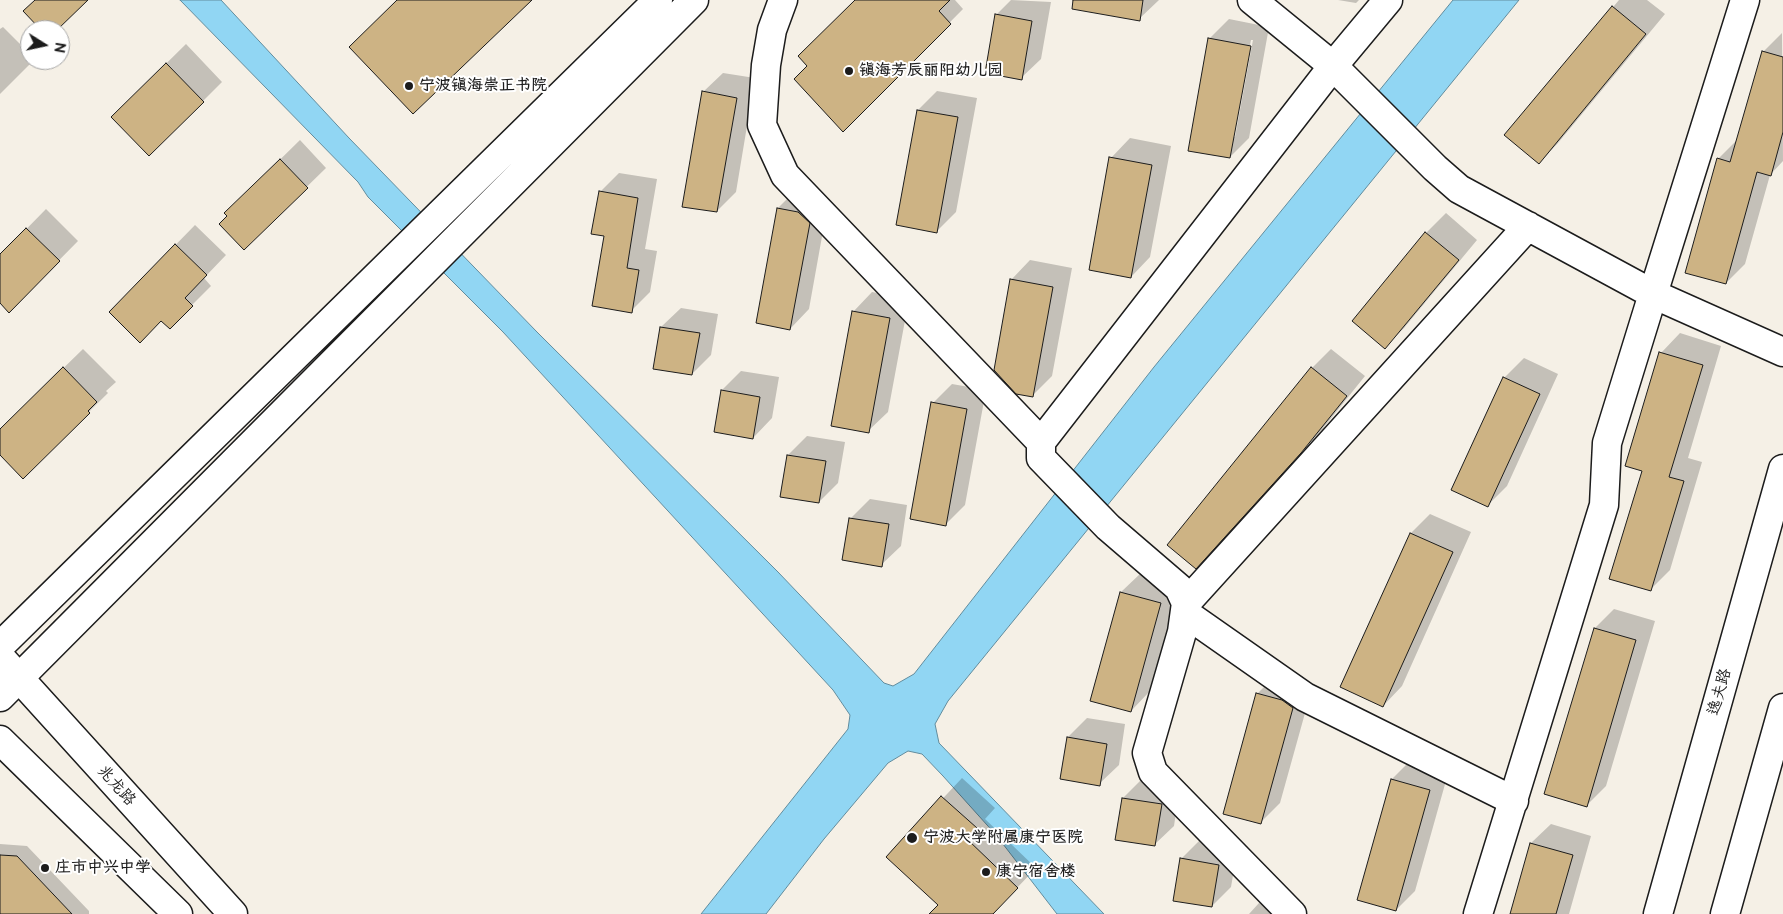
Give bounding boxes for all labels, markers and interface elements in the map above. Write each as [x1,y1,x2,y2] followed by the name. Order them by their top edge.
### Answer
[20,20,70,70] north arrow
[50,41,69,54] text: N
[859,61,1003,81] place label: 镇海芳辰丽阳幼儿园
[843,65,855,77] marker: 镇海芳辰丽阳幼儿园
[419,76,547,96] place label: 宁波镇海崇正书院
[403,80,415,92] marker: 宁波镇海崇正书院
[1704,666,1736,718] street label: 逸夫路
[93,762,139,810] street label: 兆龙路
[923,828,1083,848] place label: 宁波大学附属康宁医院
[905,831,919,845] marker: 宁波大学附属康宁医院
[55,858,151,878] place label: 庄市中兴中学
[39,862,51,874] marker: 庄市中兴中学
[996,862,1076,882] place label: 康宁宿舍楼
[980,866,992,878] marker: 康宁宿舍楼

